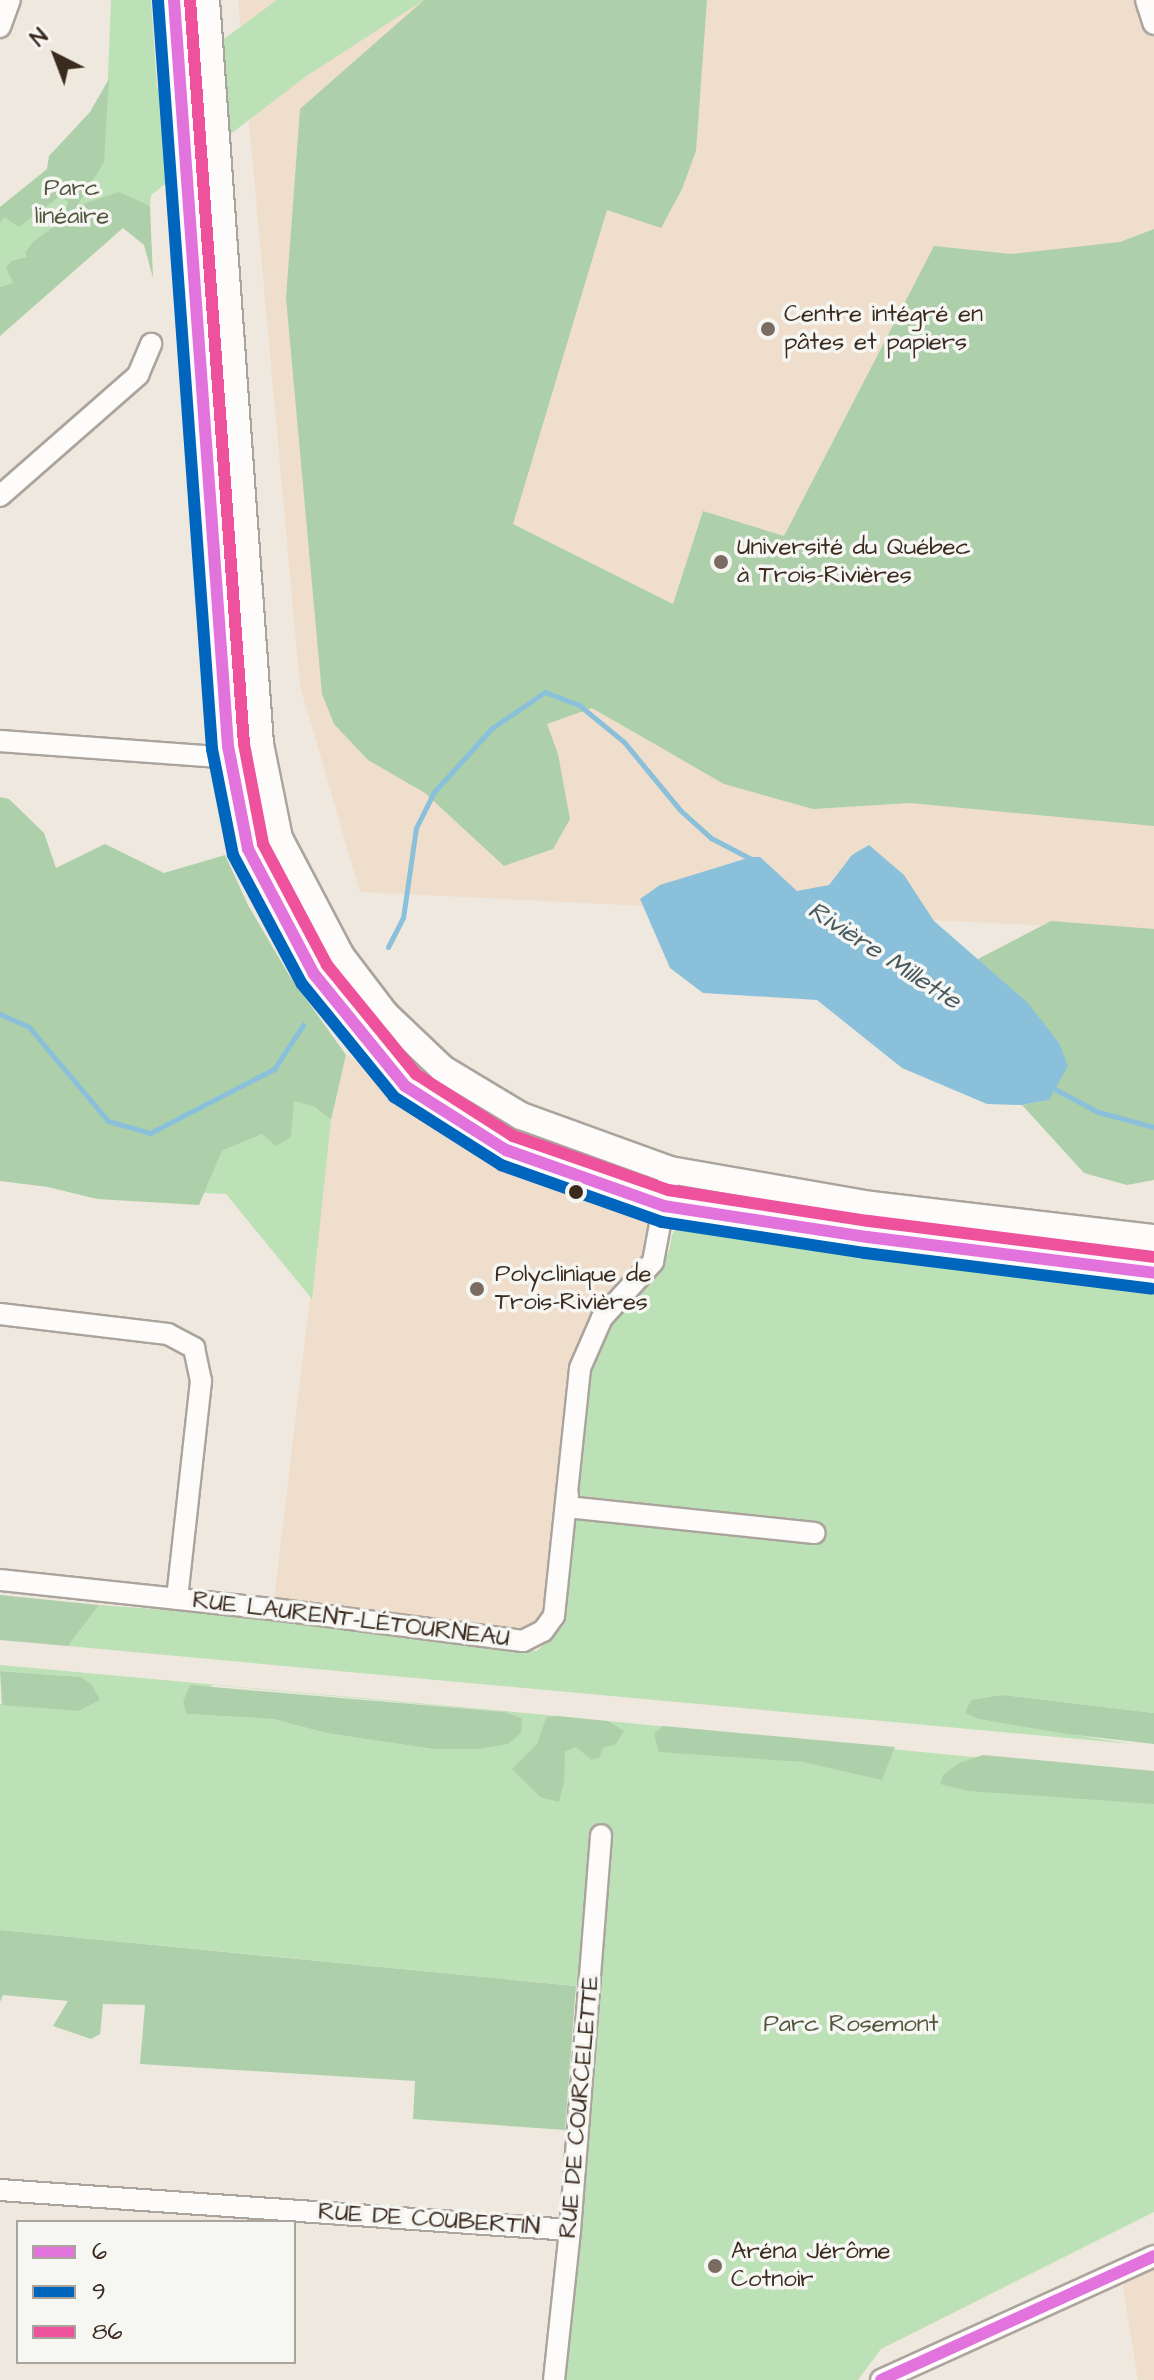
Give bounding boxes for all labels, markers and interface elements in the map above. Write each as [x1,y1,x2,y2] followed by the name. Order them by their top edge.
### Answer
[16,16,96,96] north arrow
[24,22,55,54] text: N
[35,175,109,231] park label: Parc linéaire
[784,301,983,357] place label: Centre intégré en pâtes et papiers
[759,320,777,338] marker: Centre intégré en pâtes et papiers
[737,534,971,590] place label: Université du Québec à Trois-Rivières
[712,553,730,571] marker: Université du Québec à Trois-Rivières
[802,895,966,1017] water label: Rivière Millette
[568,1184,584,1200] unlabelled marker
[495,1261,651,1317] place label: Polyclinique de Trois-Rivières
[466,1278,488,1300] marker: Polyclinique de Trois-Rivières
[191,1586,511,1654] street label: RUE LAURENT-LÉTOURNEAU
[554,1974,606,2240] street label: RUE DE COURCELETTE
[763,2011,939,2039] park label: Parc Rosemont
[317,2198,541,2242] street label: RUE DE COUBERTIN
[16,2220,296,2364] legend
[92,2235,107,2269] text: 6
[731,2238,891,2294] place label: Aréna Jérôme Cotnoir
[706,2257,724,2275] marker: Aréna Jérôme Cotnoir
[92,2275,106,2309] text: 9
[92,2315,123,2349] text: 86

